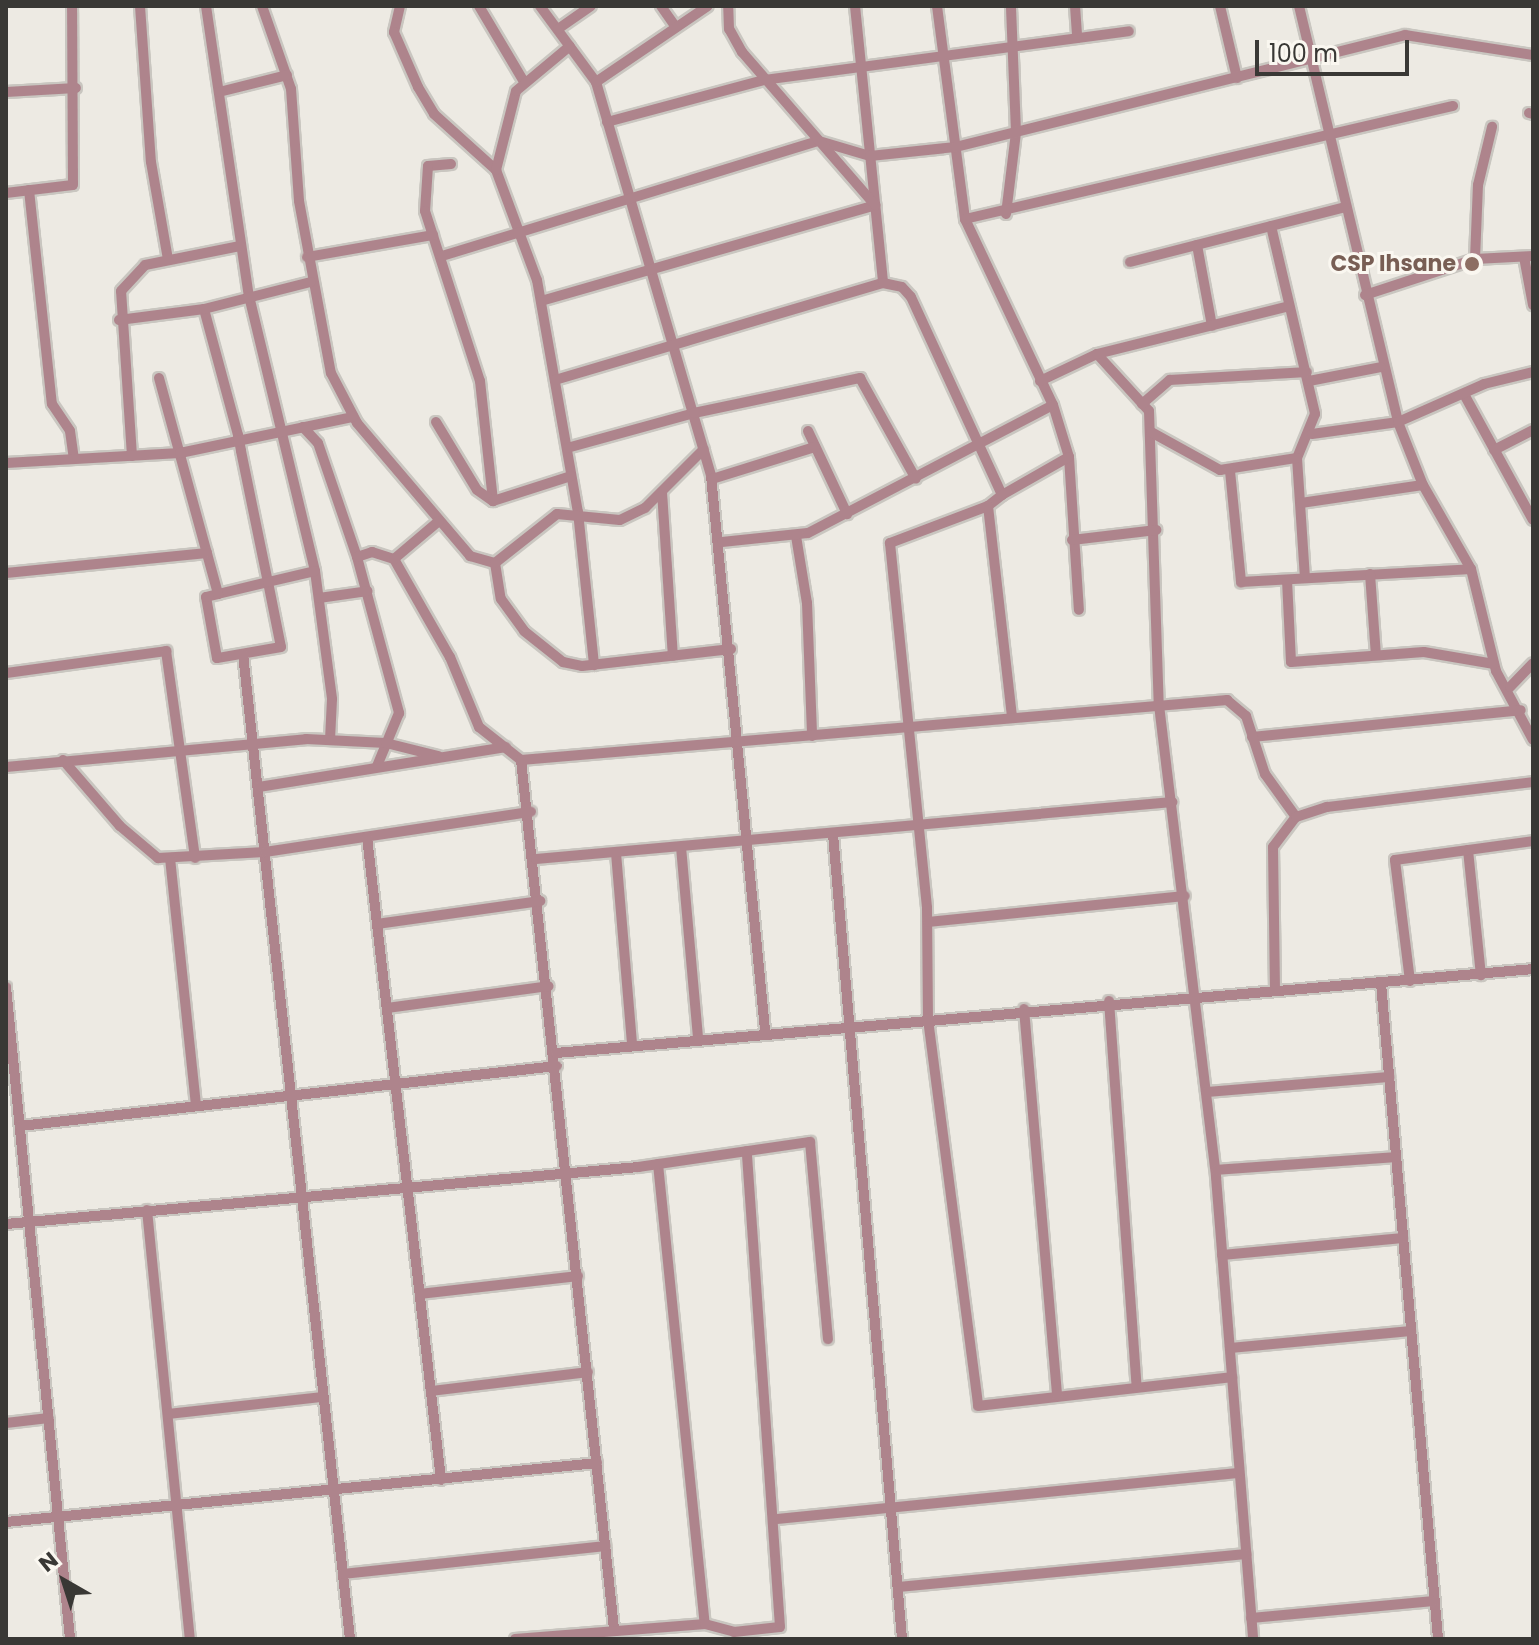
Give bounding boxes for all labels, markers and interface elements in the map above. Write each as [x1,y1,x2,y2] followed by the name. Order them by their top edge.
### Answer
[1259,24,1413,74] scale bar
[1269,37,1338,70] text: 100 m
[1330,251,1456,277] place label: CSP Ihsane
[1463,255,1481,273] marker: CSP Ihsane
[24,1541,104,1621] north arrow
[32,1545,65,1579] text: N

